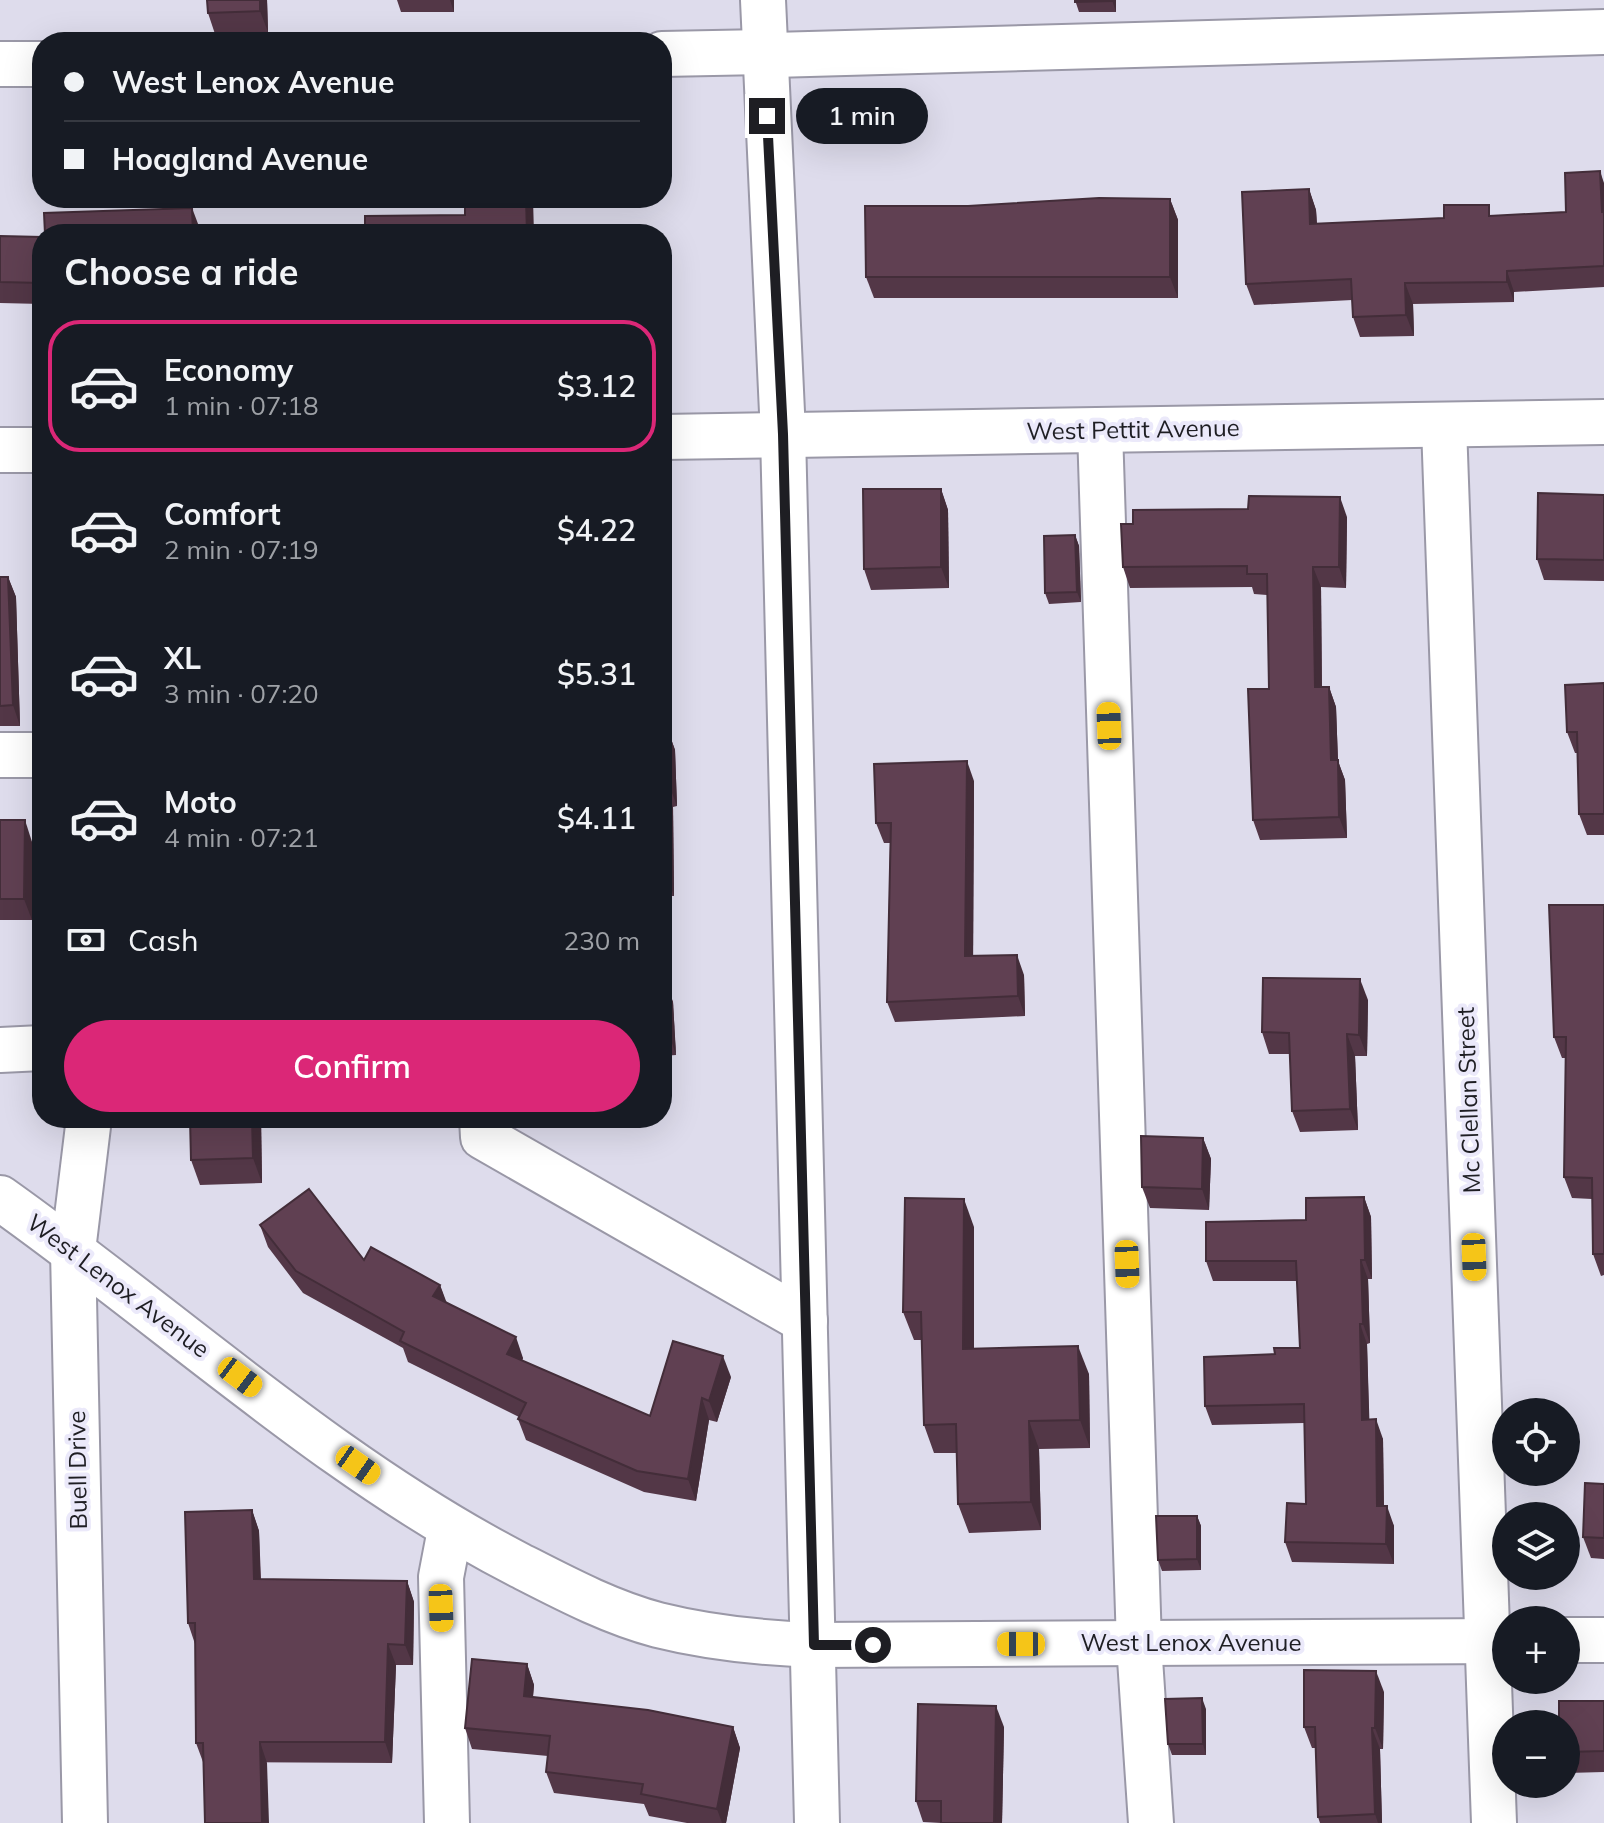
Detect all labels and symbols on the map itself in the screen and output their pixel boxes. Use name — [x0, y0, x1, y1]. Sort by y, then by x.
callout: 1 min — [795, 88, 927, 144]
route end — [749, 98, 785, 134]
street label: West Pettit Avenue — [1026, 412, 1240, 446]
car — [1096, 702, 1122, 750]
street label: Mc Clellan Street — [1450, 1006, 1486, 1194]
street label: West Lenox Avenue — [21, 1207, 216, 1364]
car — [1461, 1233, 1487, 1281]
car — [1114, 1240, 1140, 1288]
car — [214, 1353, 266, 1401]
street label: Buell Drive — [61, 1410, 93, 1530]
car — [331, 1441, 385, 1489]
car — [428, 1584, 454, 1632]
route start — [855, 1627, 891, 1663]
street label: West Lenox Avenue — [1081, 1627, 1302, 1657]
car — [997, 1632, 1045, 1656]

